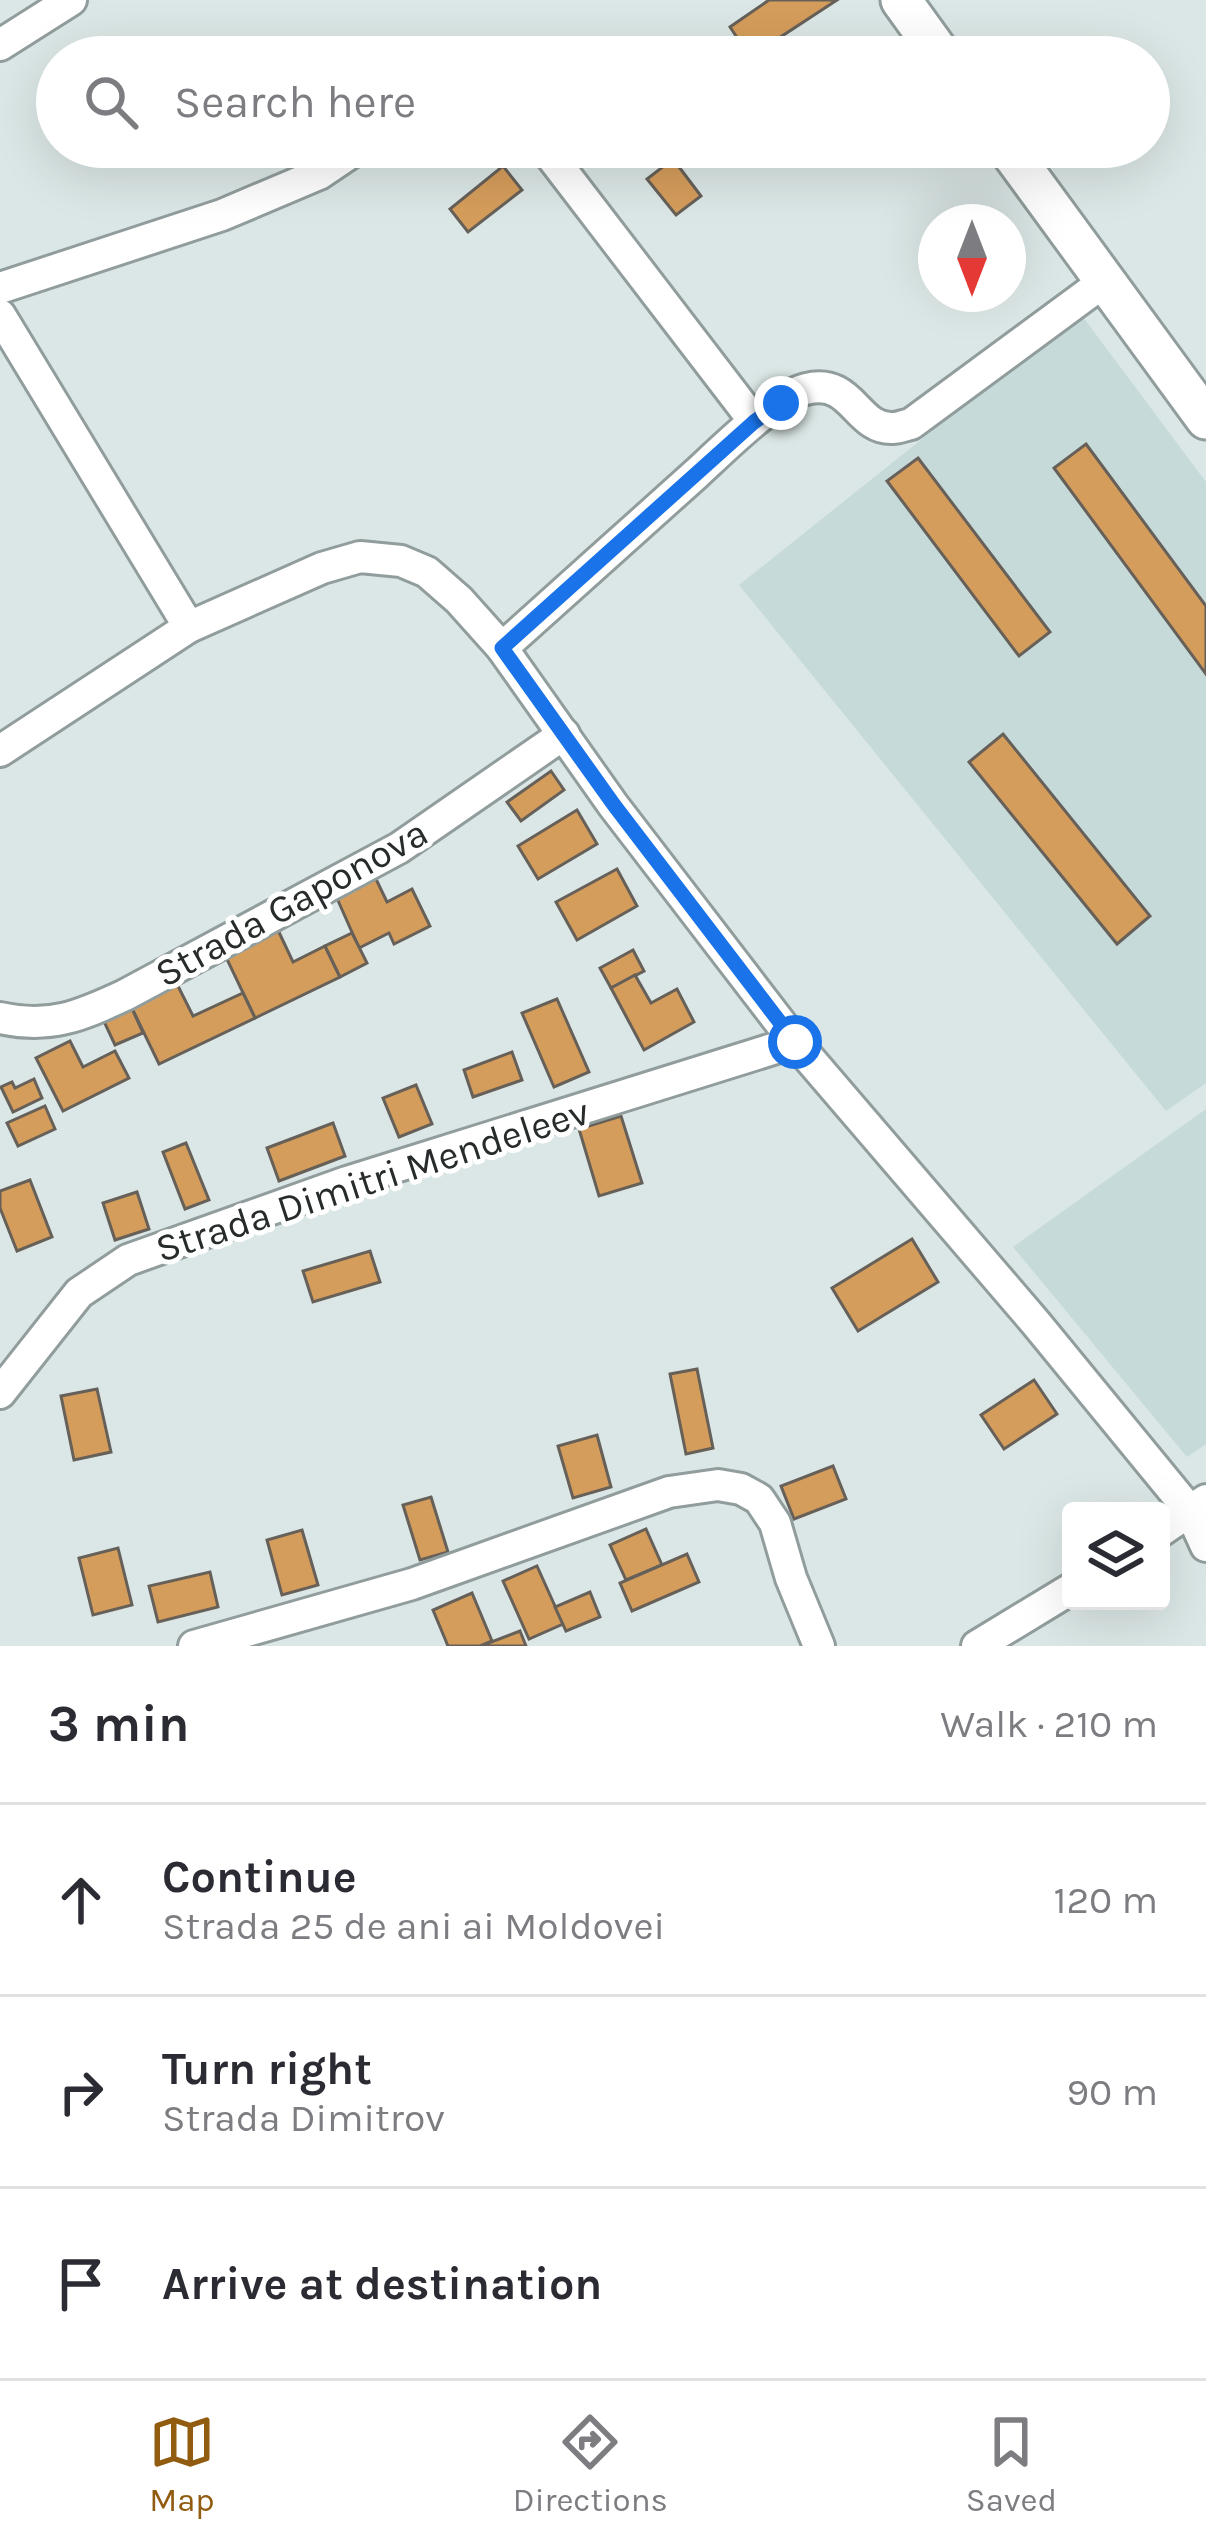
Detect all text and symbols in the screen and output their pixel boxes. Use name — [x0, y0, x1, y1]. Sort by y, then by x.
search box — [36, 36, 1170, 168]
icon: search — [78, 69, 144, 135]
text: Search here — [174, 76, 416, 128]
north arrow — [918, 204, 1026, 312]
route end — [754, 376, 808, 430]
street label: Strada Gaponova — [147, 809, 436, 997]
route start — [768, 1015, 822, 1069]
street label: Strada Dimitri Mendeleev — [150, 1088, 595, 1272]
map controls — [1062, 1502, 1170, 1610]
button: layers — [1062, 1502, 1170, 1610]
text: 3 min — [48, 1694, 190, 1754]
text: Walk · 210 m — [940, 1701, 1158, 1747]
text: Continue — [162, 1851, 357, 1903]
icon: ahead — [48, 1867, 114, 1933]
text: 120 m — [1054, 1877, 1158, 1923]
text: Strada 25 de ani ai Moldovei — [162, 1903, 665, 1949]
text: Turn right — [162, 2043, 372, 2095]
icon: right — [48, 2059, 114, 2125]
text: 90 m — [1066, 2069, 1158, 2115]
text: Strada Dimitrov — [162, 2095, 445, 2141]
icon: arrive — [48, 2251, 114, 2317]
text: Arrive at destination — [162, 2258, 602, 2310]
tab: Map — [149, 2409, 215, 2519]
tab: Directions — [513, 2409, 668, 2519]
tab: Saved — [966, 2409, 1057, 2519]

